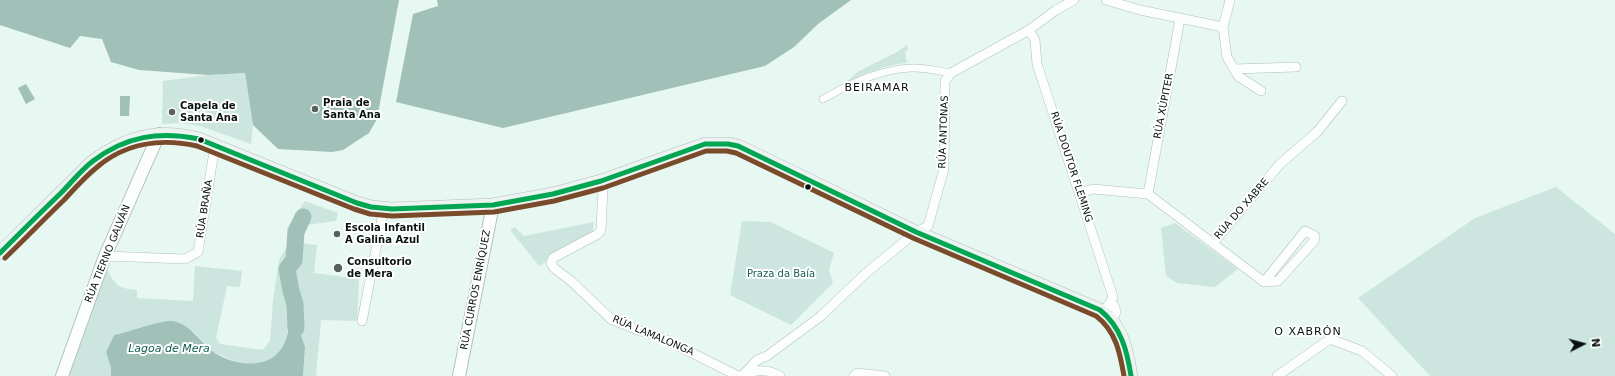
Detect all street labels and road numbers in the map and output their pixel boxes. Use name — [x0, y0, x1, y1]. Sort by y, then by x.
street label: RÚA XÚPITER — [1152, 72, 1176, 140]
street label: RÚA ANTONAS — [937, 95, 951, 169]
street label: RÚA DOUTOR FLEMING — [1047, 110, 1095, 224]
street label: RÚA DO XABRE — [1212, 176, 1272, 242]
street label: RÚA BRAÑA — [194, 179, 216, 239]
street label: RÚA TIERNO GALVÁN — [83, 203, 133, 305]
street label: RÚA CURROS ENRÍQUEZ — [458, 229, 494, 351]
street label: RÚA LAMALONGA — [610, 313, 696, 359]

